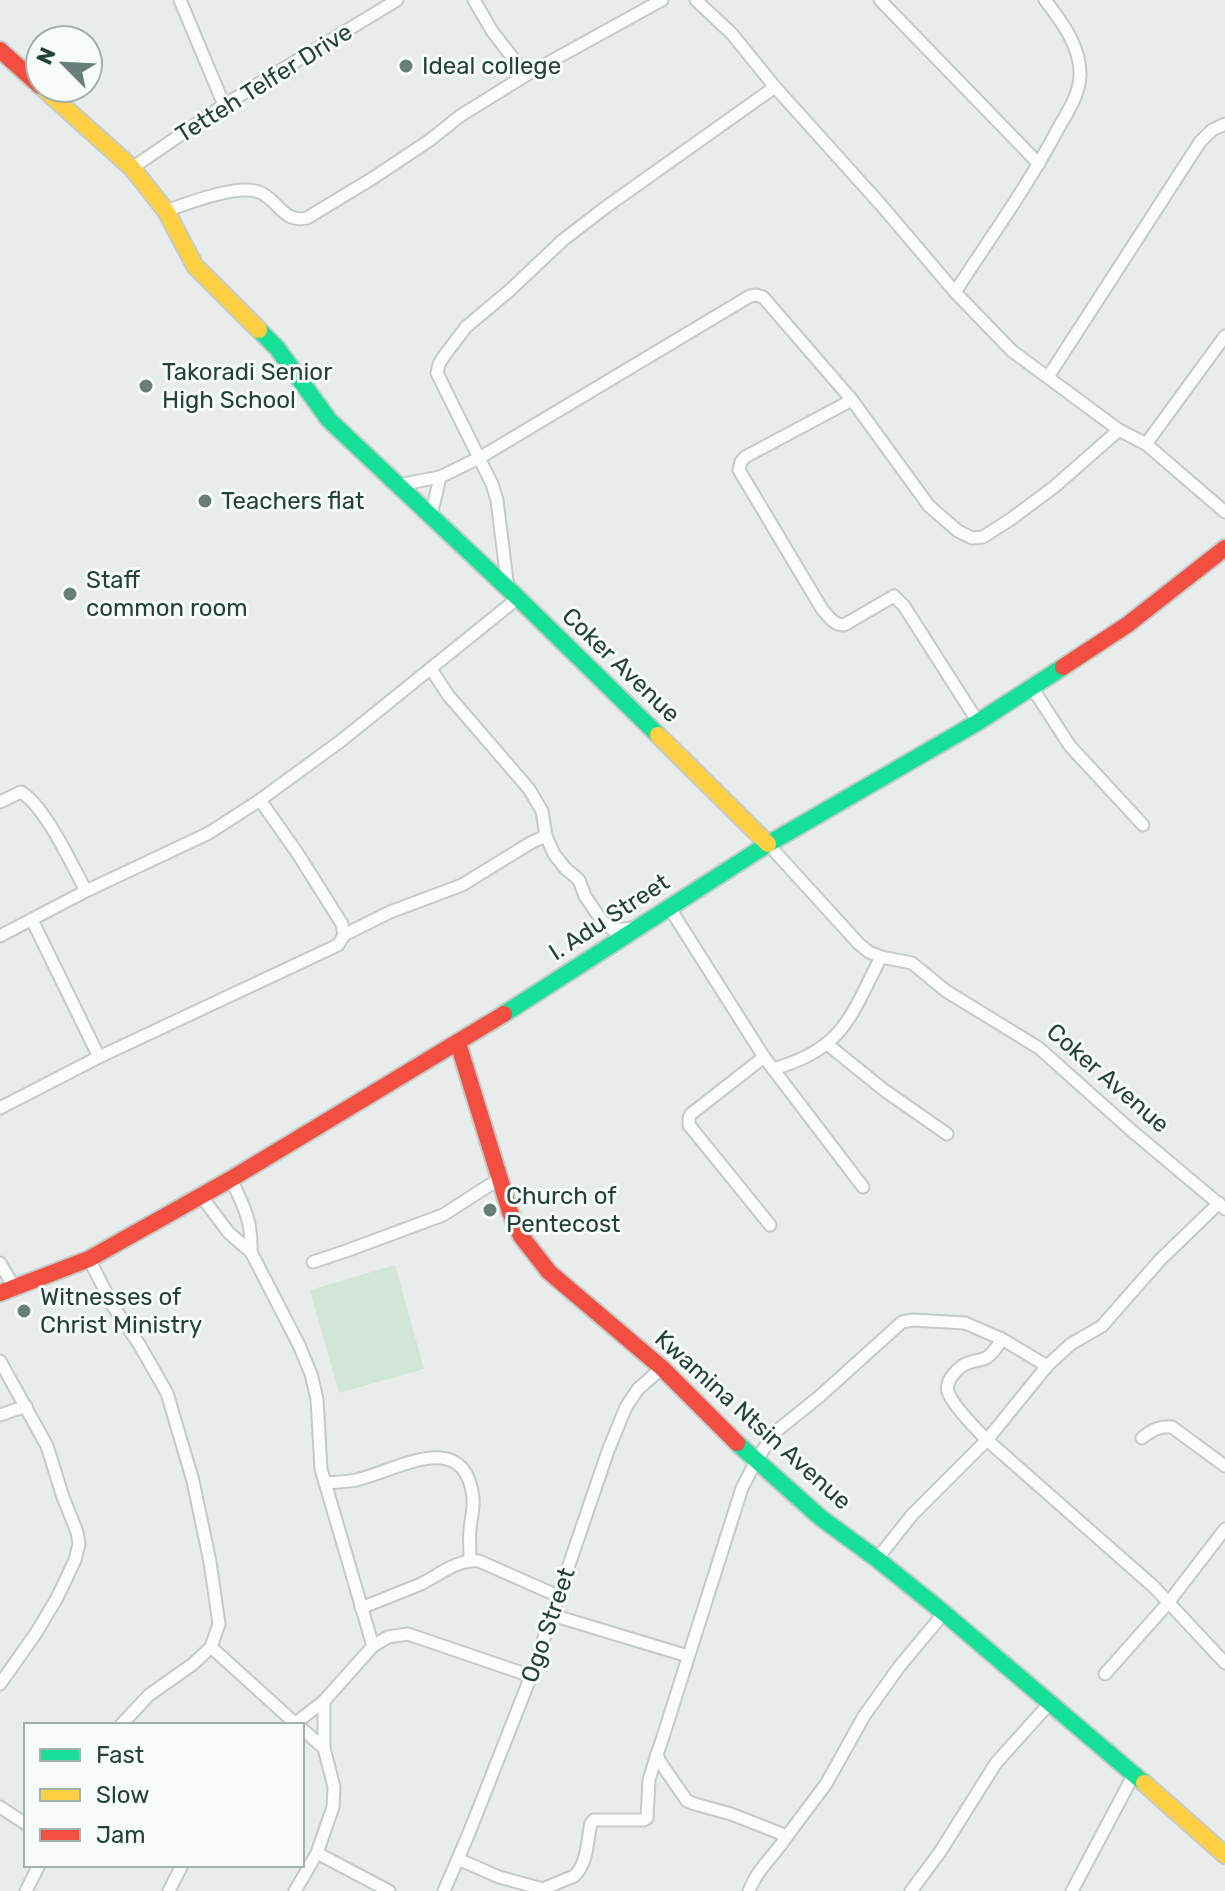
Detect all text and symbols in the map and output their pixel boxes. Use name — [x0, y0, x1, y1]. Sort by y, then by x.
street label: Tetteh Telfer Drive — [171, 17, 357, 149]
north arrow — [24, 24, 104, 104]
text: N — [31, 43, 62, 69]
place label: Ideal college — [422, 52, 561, 80]
marker: Ideal college — [397, 57, 415, 75]
place label: Takoradi Senior High School — [162, 358, 332, 414]
marker: Takoradi Senior High School — [137, 377, 155, 395]
place label: Teachers flat — [221, 487, 364, 515]
marker: Teachers flat — [196, 492, 214, 510]
place label: Staff common room — [86, 566, 248, 622]
marker: Staff common room — [61, 585, 79, 603]
street label: Coker Avenue — [556, 602, 686, 728]
street label: I. Adu Street — [544, 868, 674, 966]
street label: Coker Avenue — [1041, 1017, 1175, 1139]
place label: Church of Pentecost — [506, 1182, 621, 1238]
marker: Church of Pentecost — [481, 1201, 499, 1219]
place label: Witnesses of Christ Ministry — [40, 1283, 202, 1339]
marker: Witnesses of Christ Ministry — [15, 1302, 33, 1320]
street label: Kwamina Ntsin Avenue — [649, 1325, 857, 1515]
street label: Ogo Street — [515, 1564, 581, 1686]
legend — [24, 1723, 304, 1867]
text: Fast — [96, 1741, 144, 1769]
text: Slow — [96, 1781, 149, 1809]
text: Jam — [96, 1821, 146, 1849]

